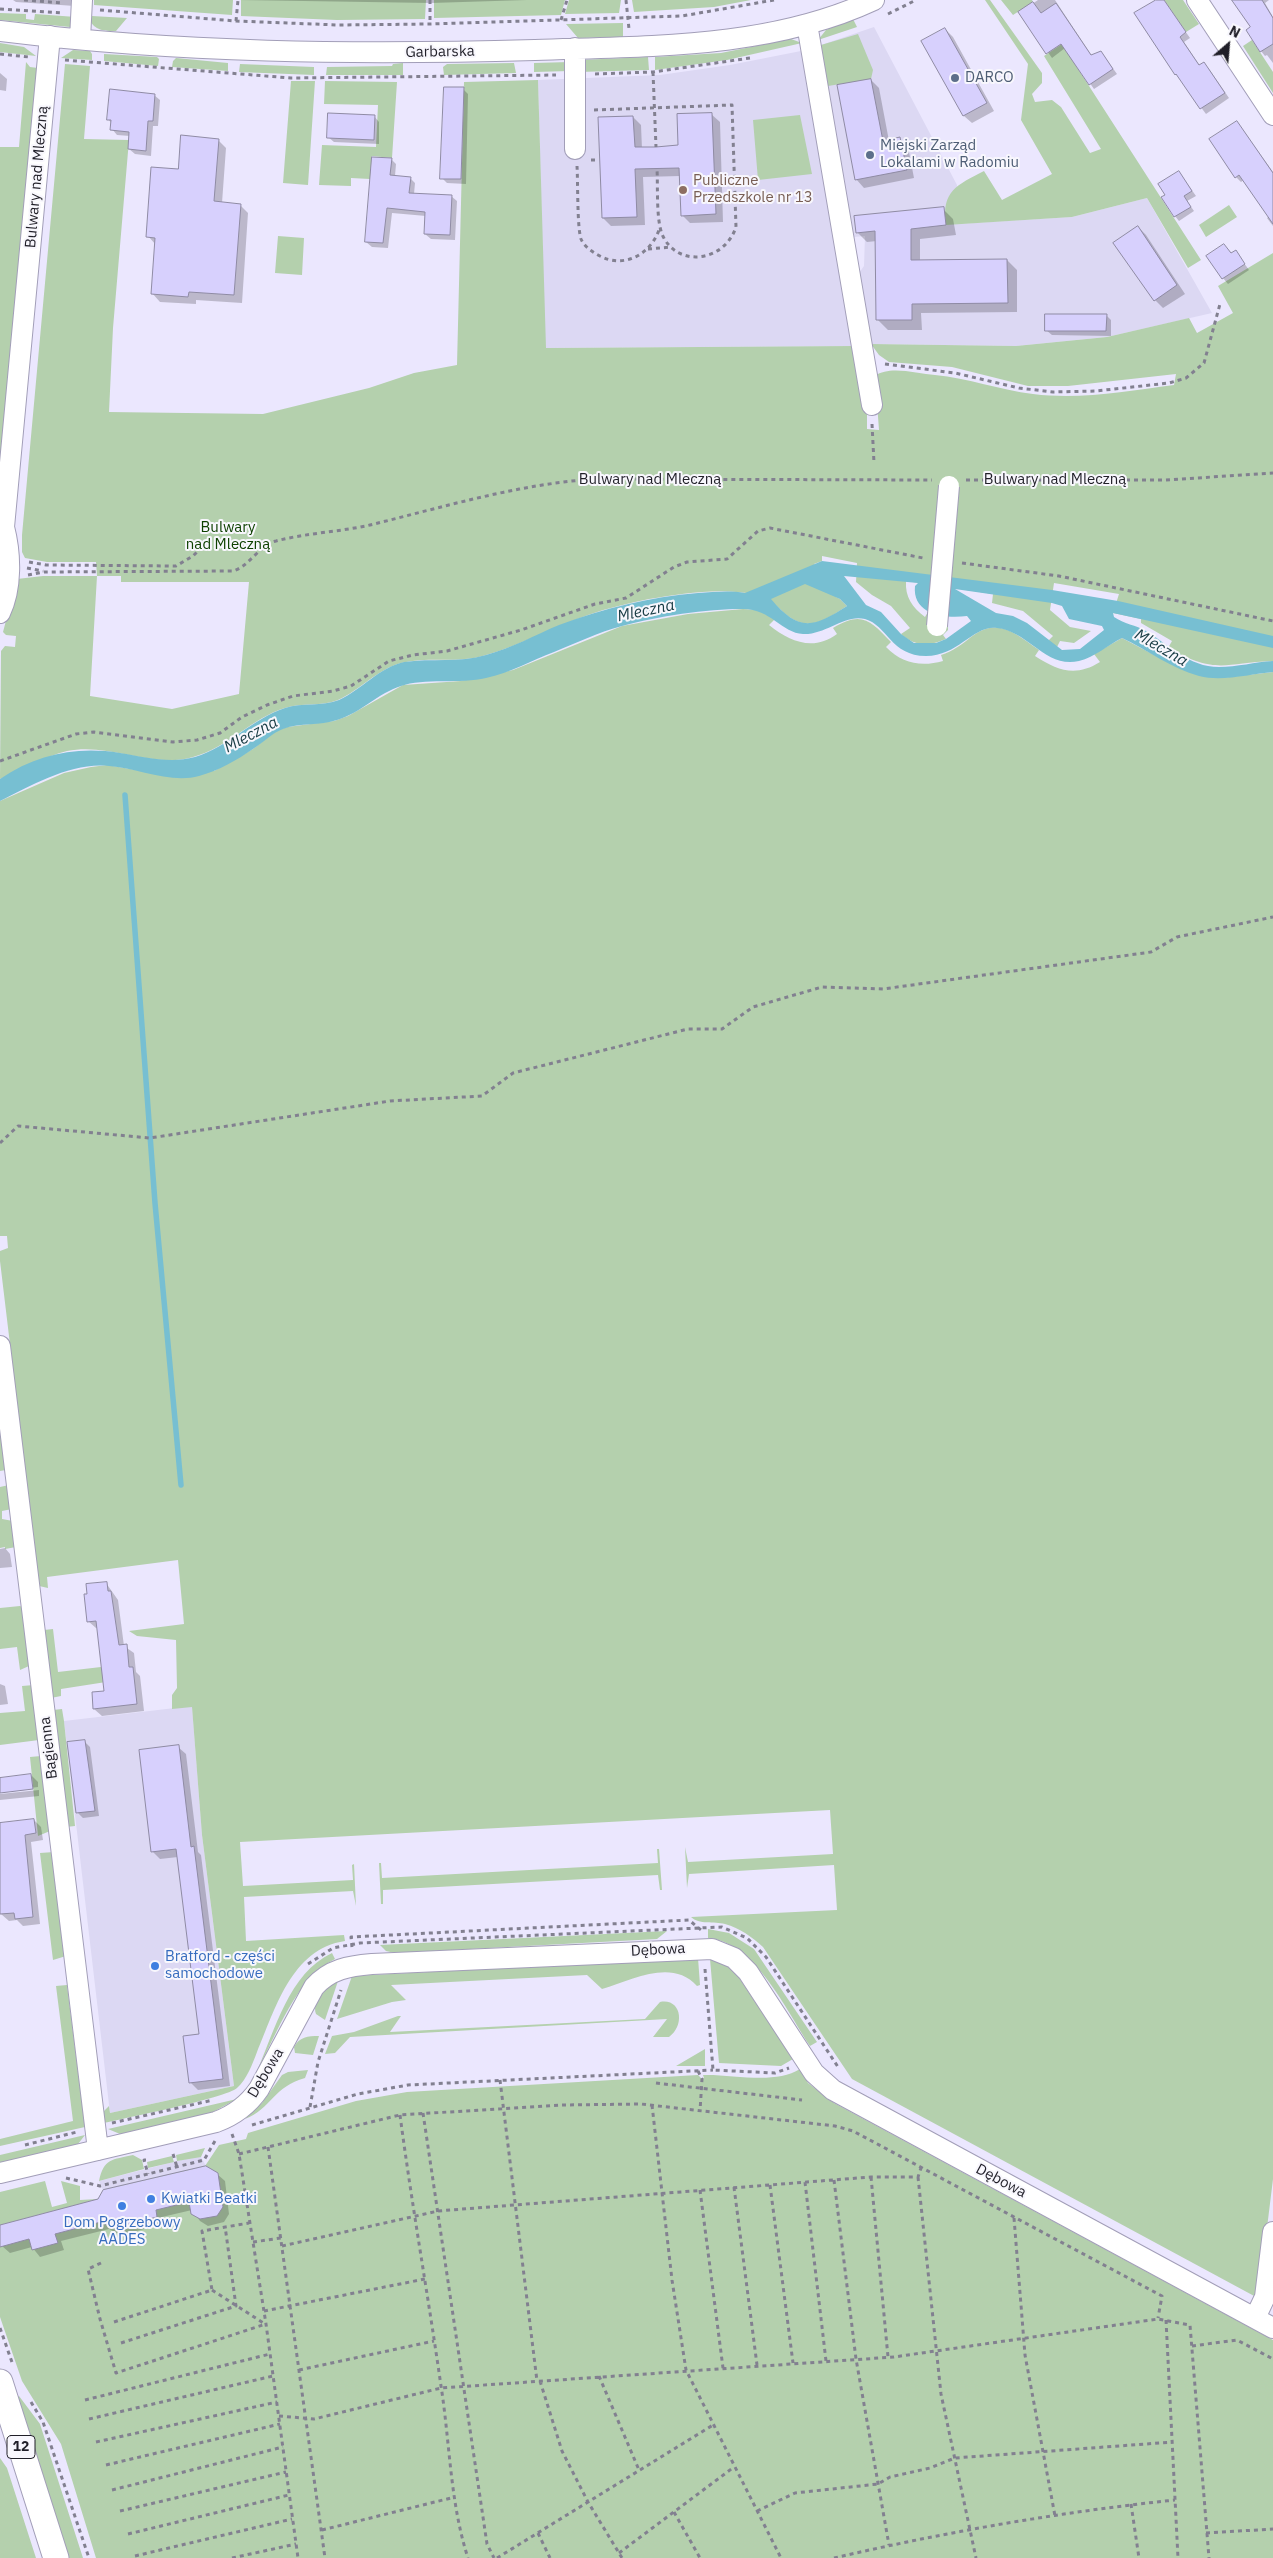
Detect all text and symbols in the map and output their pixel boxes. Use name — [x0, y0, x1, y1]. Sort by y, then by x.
north arrow — [1203, 20, 1253, 70]
text: N — [1226, 21, 1243, 42]
street label: Garbarska — [405, 42, 475, 62]
place label: DARCO — [965, 69, 1014, 87]
marker: DARCO — [949, 72, 961, 84]
street label: Bulwary nad Mleczną — [22, 105, 52, 249]
place label: Miejski Zarząd Lokalami w Radomiu — [880, 137, 1019, 172]
marker: Miejski Zarząd Lokalami w Radomiu — [864, 149, 876, 161]
place label: Publiczne Przedszkole nr 13 — [693, 172, 813, 207]
marker: Publiczne Przedszkole nr 13 — [677, 184, 689, 196]
street label: Bulwary nad Mleczną — [579, 471, 721, 489]
street label: Bulwary nad Mleczną — [984, 471, 1126, 489]
park label: Bulwary nad Mleczną — [186, 519, 270, 554]
water label: Mleczna — [615, 596, 677, 626]
water label: Mleczna — [1131, 625, 1191, 671]
water label: Mleczna — [221, 713, 281, 757]
street label: Bagienna — [36, 1716, 62, 1780]
street label: Dębowa — [630, 1940, 686, 1960]
place label: Bratford - części samochodowe — [165, 1948, 275, 1983]
marker: Bratford - części samochodowe — [149, 1960, 161, 1972]
street label: Dębowa — [244, 2045, 288, 2101]
street label: Dębowa — [973, 2160, 1029, 2202]
place label: Kwiatki Beatki — [161, 2190, 257, 2208]
marker: Kwiatki Beatki — [145, 2193, 157, 2205]
marker: Dom Pogrzebowy AADES — [116, 2200, 128, 2212]
place label: Dom Pogrzebowy AADES — [64, 2214, 180, 2249]
road number: 12 — [7, 2436, 35, 2458]

